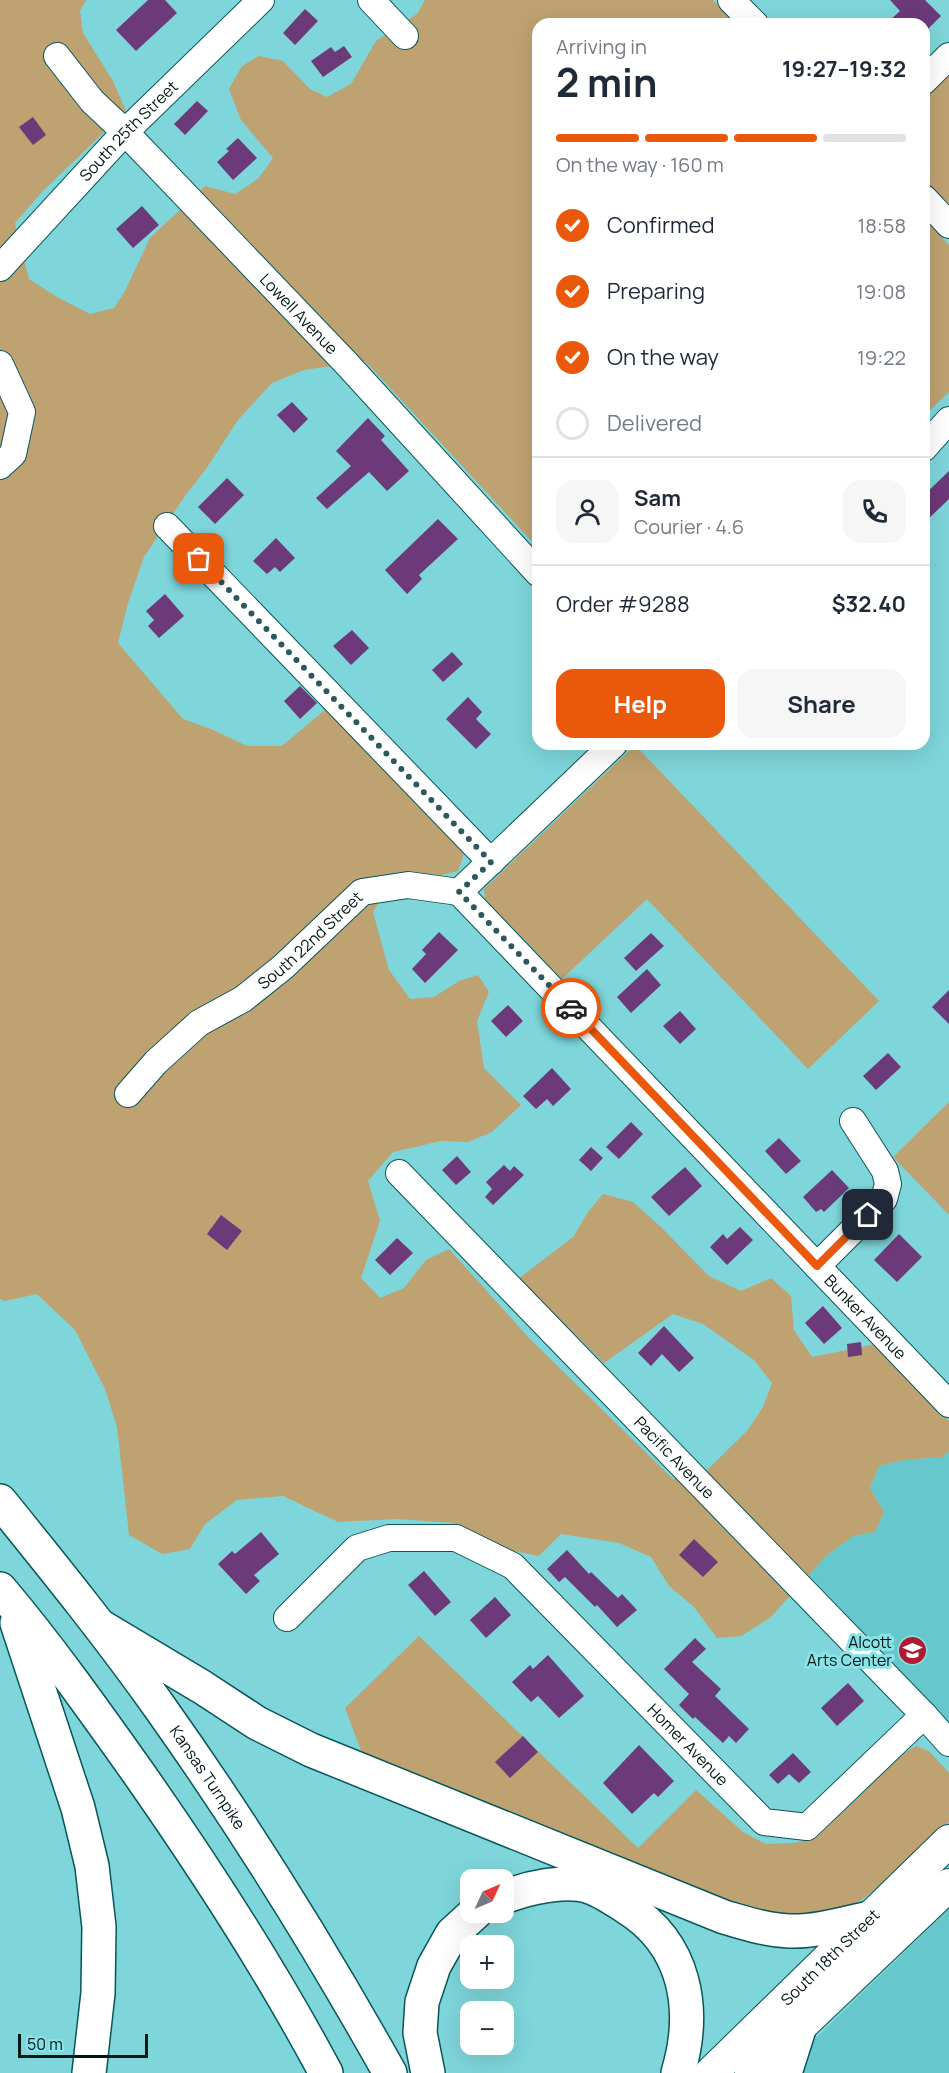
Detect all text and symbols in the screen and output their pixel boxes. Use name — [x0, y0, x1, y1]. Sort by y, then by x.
text: Arriving in — [556, 33, 647, 60]
text: 19:27–19:32 — [782, 54, 906, 84]
text: 2 min — [556, 55, 657, 109]
street label: South 25th Street — [74, 76, 183, 186]
text: On the way · 160 m — [556, 151, 724, 178]
icon: check — [556, 209, 589, 242]
text: Confirmed — [607, 210, 715, 240]
text: 18:58 — [857, 212, 906, 239]
street label: Lowell Avenue — [255, 269, 343, 359]
icon: check — [556, 275, 589, 308]
text: Preparing — [607, 276, 705, 306]
text: 19:08 — [856, 278, 906, 305]
icon: check — [556, 341, 589, 374]
text: On the way — [607, 342, 719, 372]
text: 19:22 — [857, 344, 906, 371]
text: Delivered — [607, 408, 702, 438]
button: person — [556, 480, 619, 543]
button: phone — [843, 480, 906, 543]
text: Sam — [634, 483, 681, 513]
text: Courier · 4.6 — [634, 513, 744, 540]
pin — [173, 533, 224, 584]
icon: bag — [182, 542, 215, 575]
text: Order #9288 — [556, 589, 690, 619]
text: $32.40 — [832, 589, 906, 619]
button: Help — [556, 669, 725, 738]
button: Share — [737, 669, 906, 738]
street label: South 22nd Street — [253, 886, 367, 994]
courier — [541, 978, 601, 1038]
icon: car — [555, 992, 588, 1025]
pin — [842, 1189, 893, 1240]
icon: home — [851, 1198, 884, 1231]
street label: Bunker Avenue — [820, 1270, 911, 1364]
street label: Pacific Avenue — [629, 1411, 720, 1504]
place label: Alcott Arts Center — [807, 1631, 892, 1671]
school or university icon: Alcott Arts Center — [897, 1635, 929, 1667]
street label: Homer Avenue — [643, 1699, 733, 1790]
street label: Kansas Turnpike — [165, 1721, 251, 1833]
north arrow — [460, 1869, 514, 1923]
map controls — [460, 1869, 514, 2055]
street label: South 18th Street — [776, 1904, 884, 2010]
button: + — [460, 1935, 514, 1989]
button: − — [460, 2001, 514, 2055]
scale bar — [18, 2031, 148, 2058]
text: 50 m — [27, 2033, 63, 2055]

